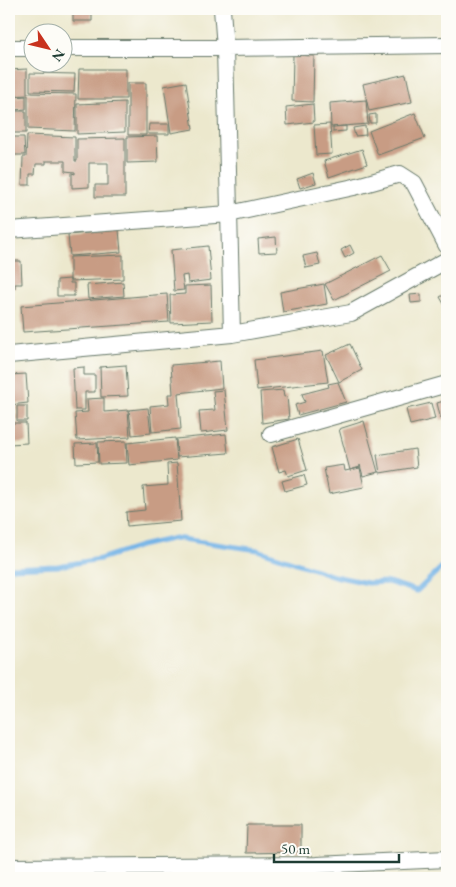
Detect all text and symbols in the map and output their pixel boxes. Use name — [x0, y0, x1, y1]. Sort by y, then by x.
north arrow — [22, 22, 72, 72]
text: N — [48, 46, 69, 66]
scale bar — [274, 832, 398, 864]
text: 50 m — [281, 839, 310, 858]

